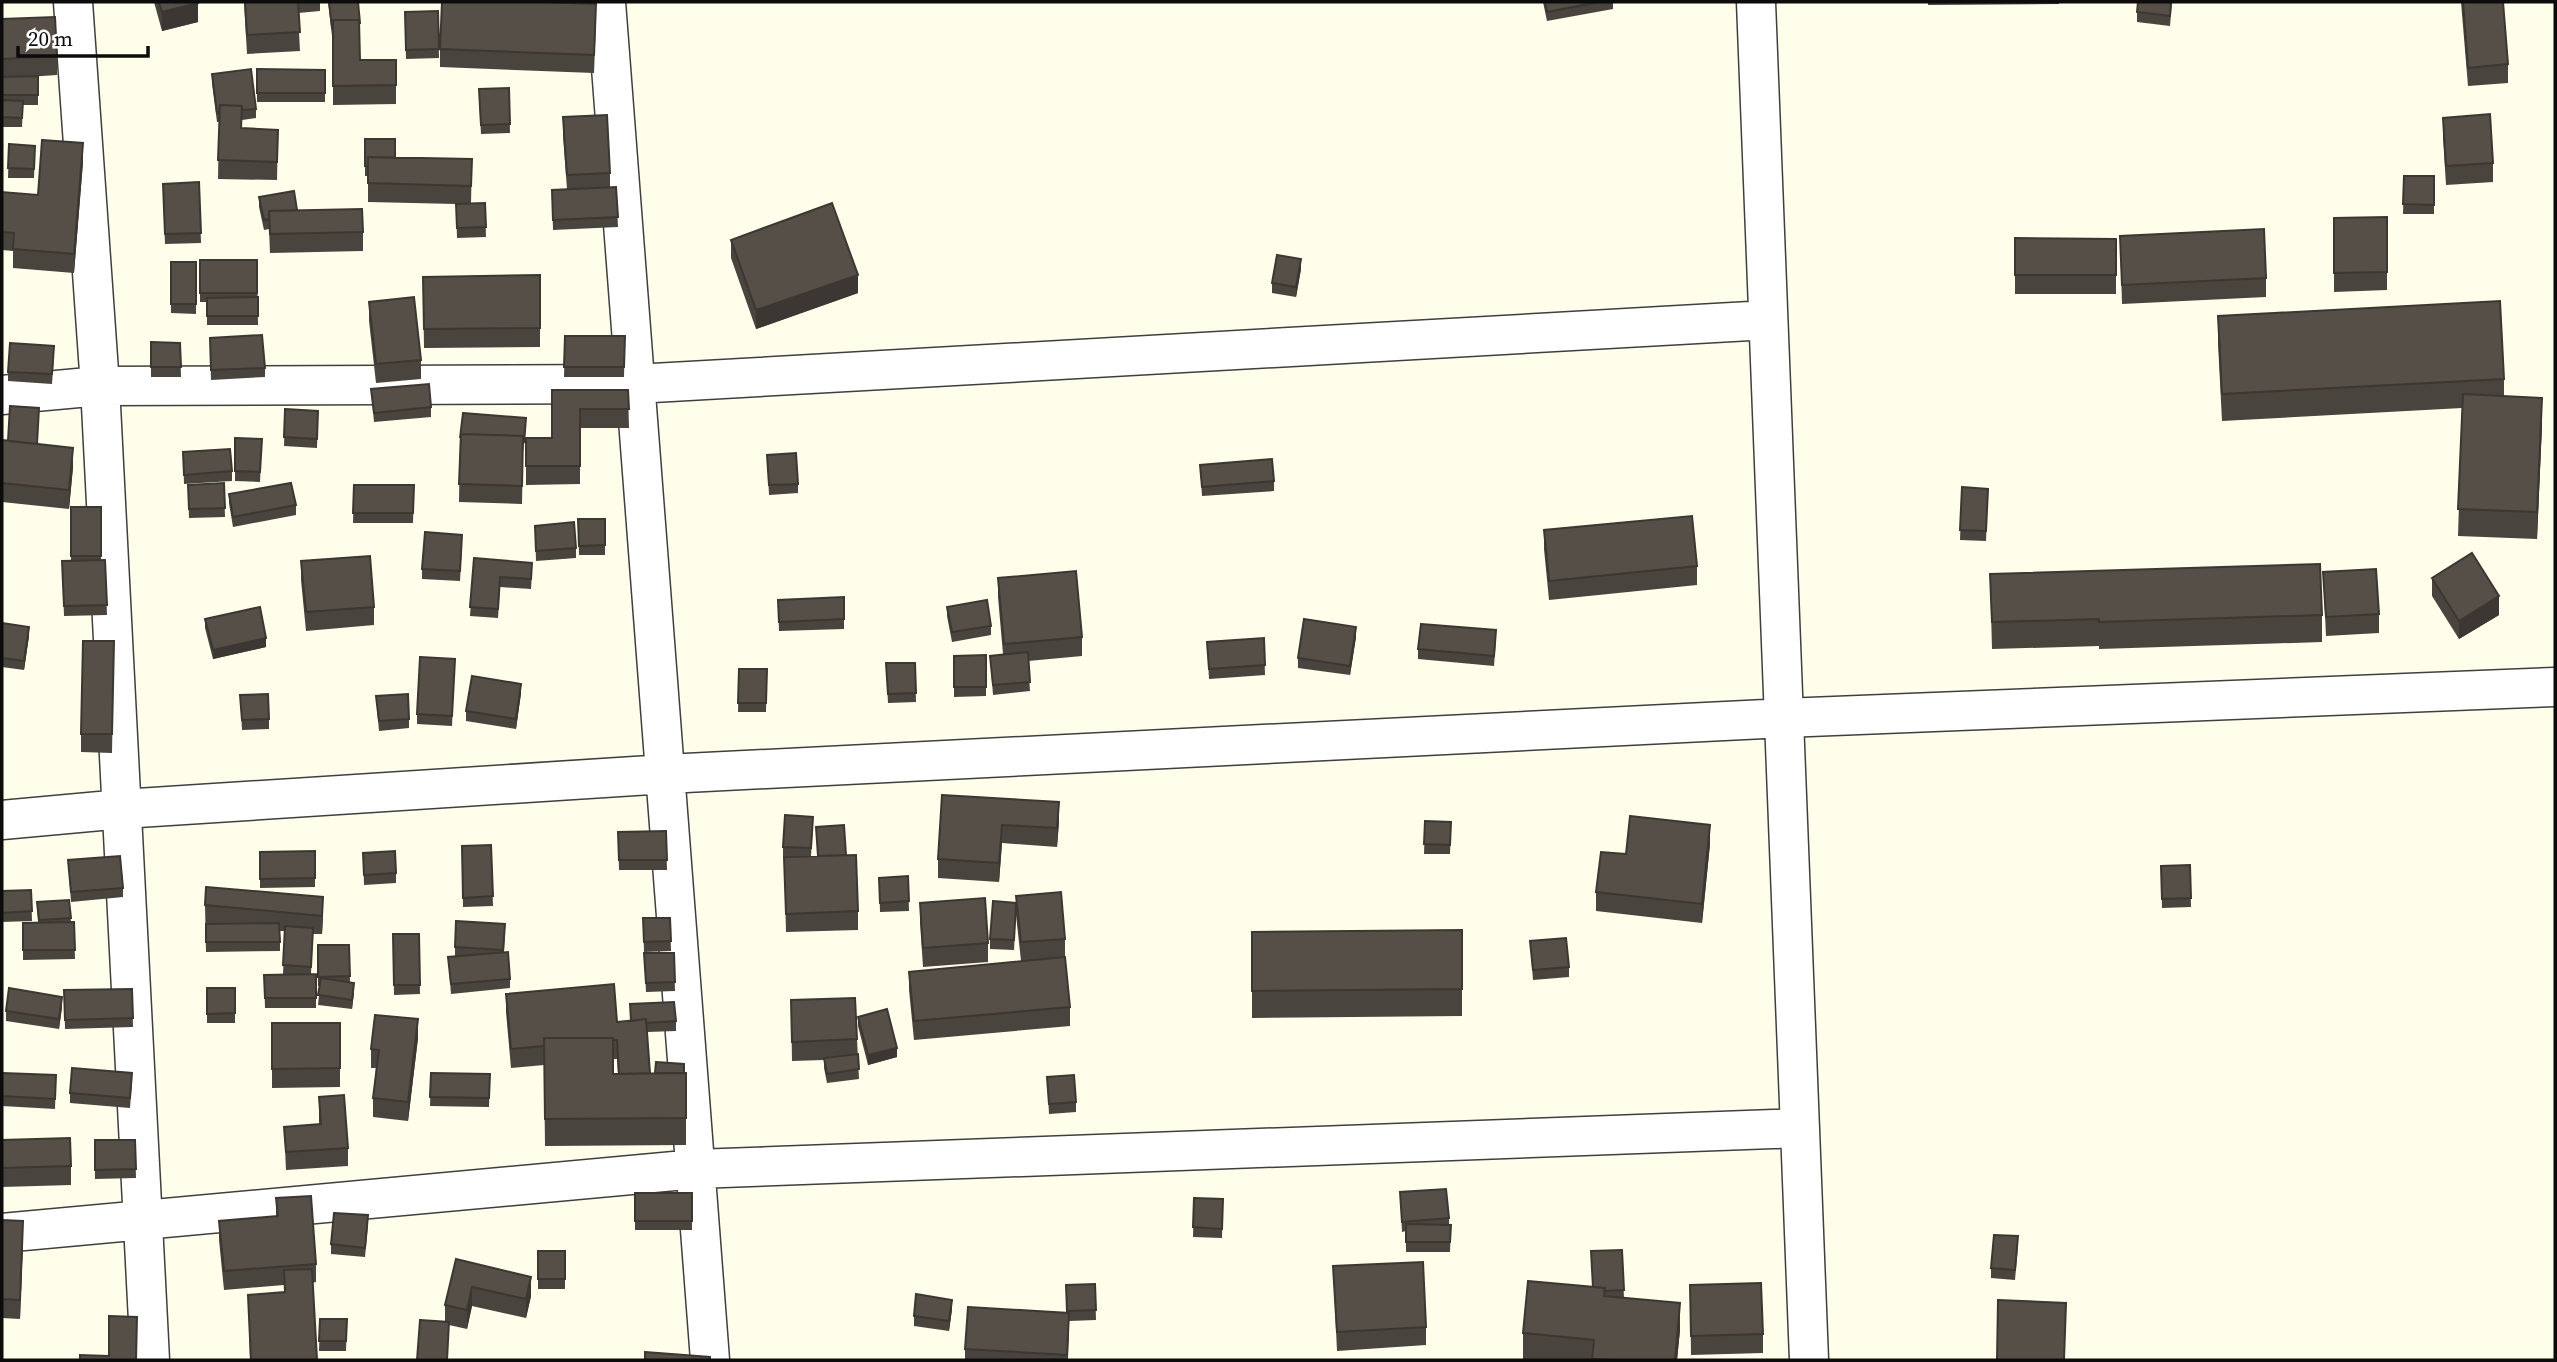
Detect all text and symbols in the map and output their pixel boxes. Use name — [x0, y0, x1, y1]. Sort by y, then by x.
scale bar — [18, 14, 147, 58]
text: 20 m — [28, 24, 73, 53]

